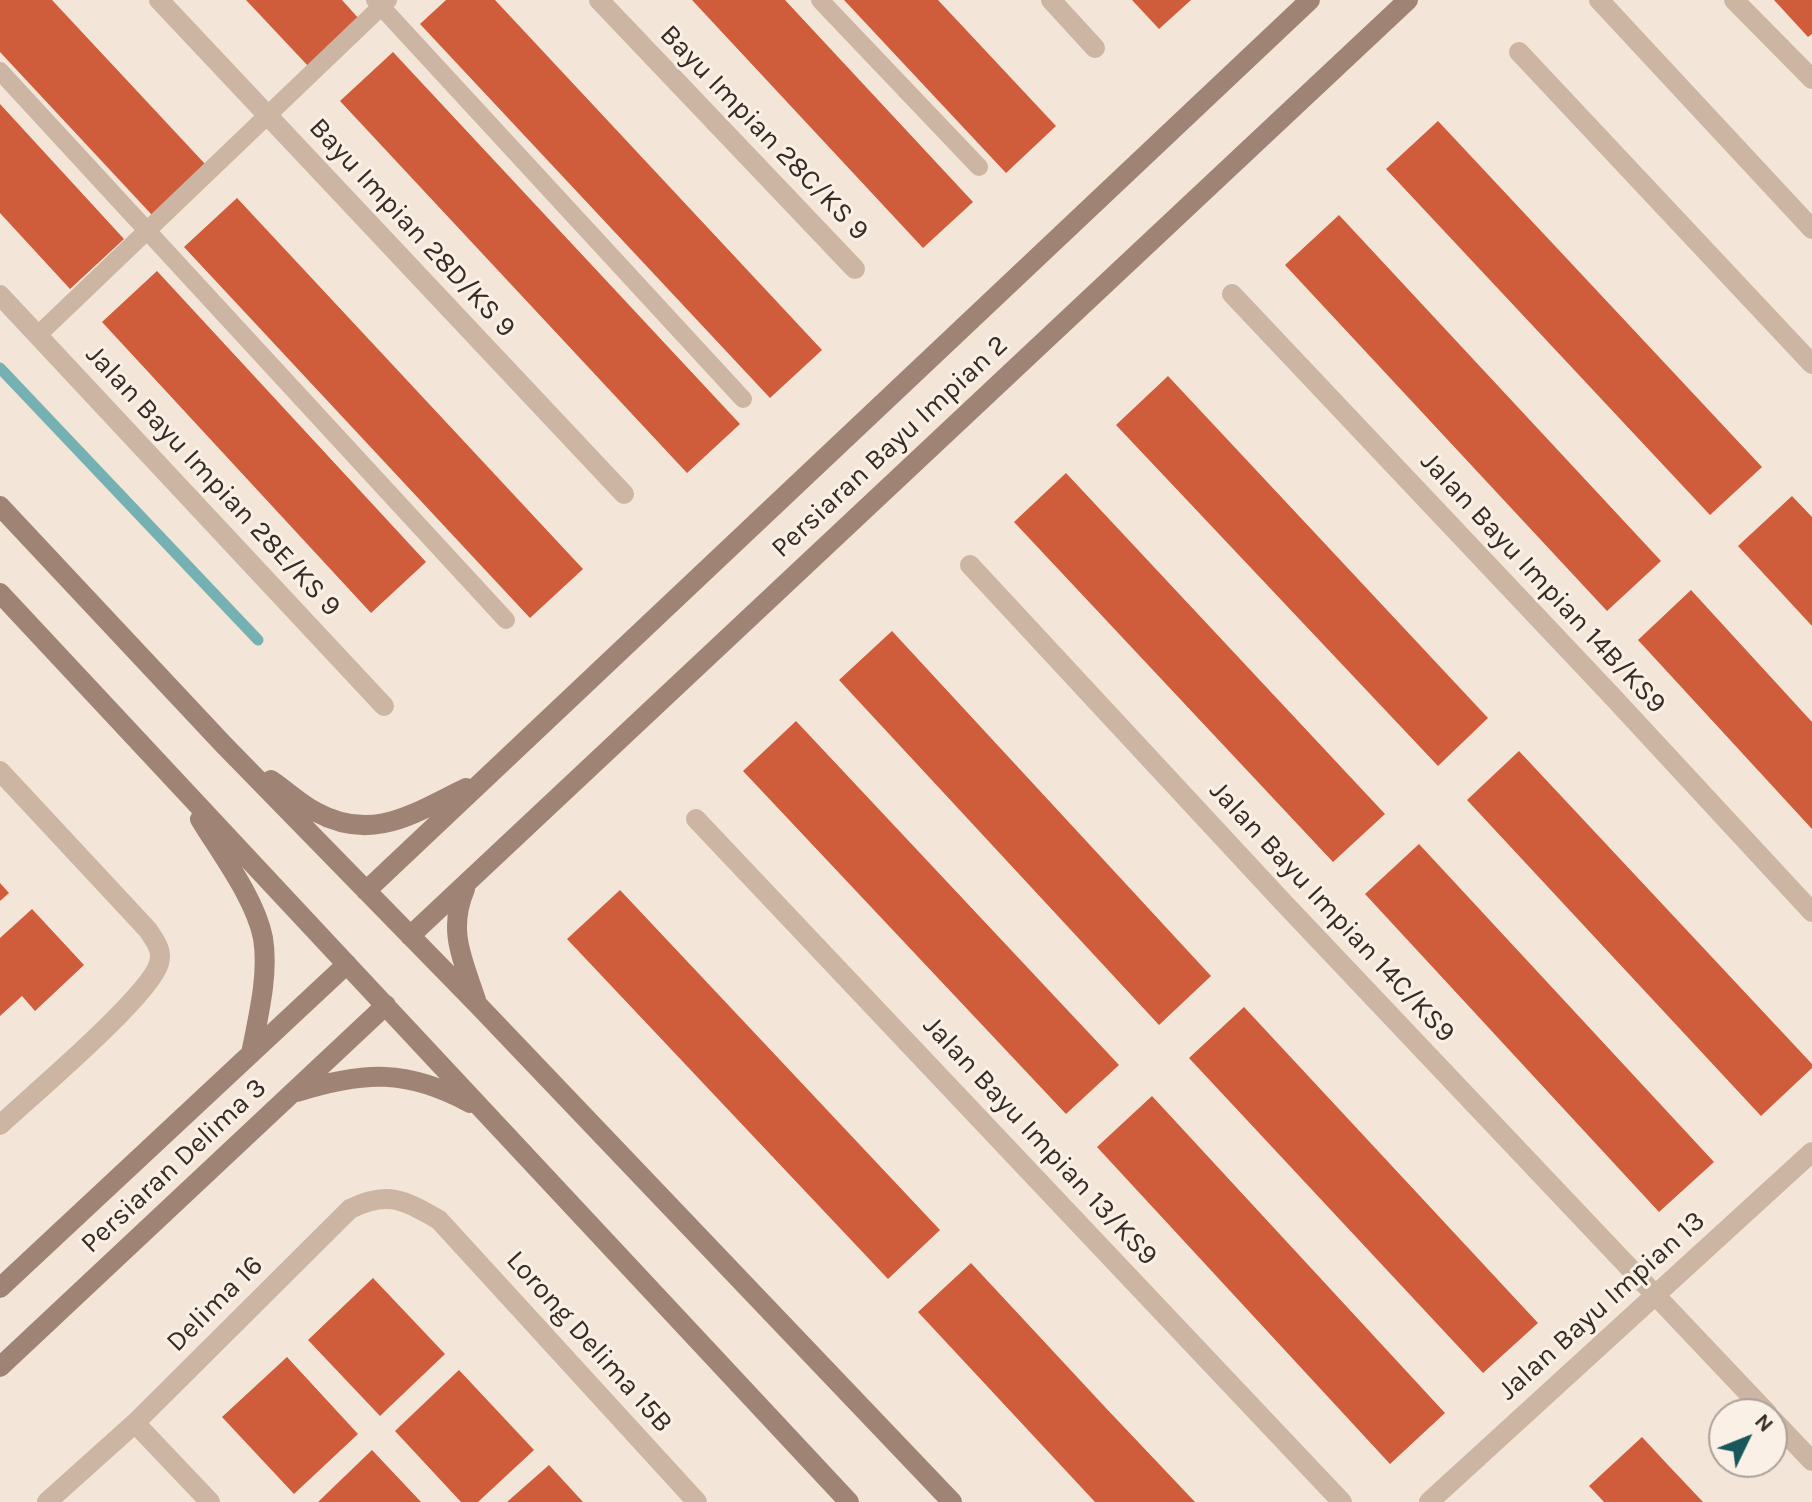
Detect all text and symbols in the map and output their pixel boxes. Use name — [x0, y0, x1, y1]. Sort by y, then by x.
street label: Bayu Impian 28C/KS 9 — [652, 18, 876, 248]
street label: Bayu Impian 28D/KS 9 — [302, 111, 522, 345]
street label: Persiaran Bayu Impian 2 — [765, 329, 1015, 565]
street label: Jalan Bayu Impian 28E/KS 9 — [78, 338, 348, 624]
street label: Jalan Bayu Impian 14B/KS9 — [1413, 445, 1673, 721]
street label: Jalan Bayu Impian 14C/KS9 — [1202, 774, 1462, 1050]
street label: Jalan Bayu Impian 13/KS9 — [916, 1009, 1164, 1273]
street label: Persiaran Delima 3 — [74, 1071, 274, 1261]
street label: Jalan Bayu Impian 13 — [1492, 1204, 1712, 1408]
street label: Lorong Delima 15B — [499, 1244, 679, 1440]
street label: Delima 16 — [160, 1249, 270, 1359]
north arrow — [1708, 1398, 1788, 1478]
text: N — [1749, 1408, 1779, 1438]

